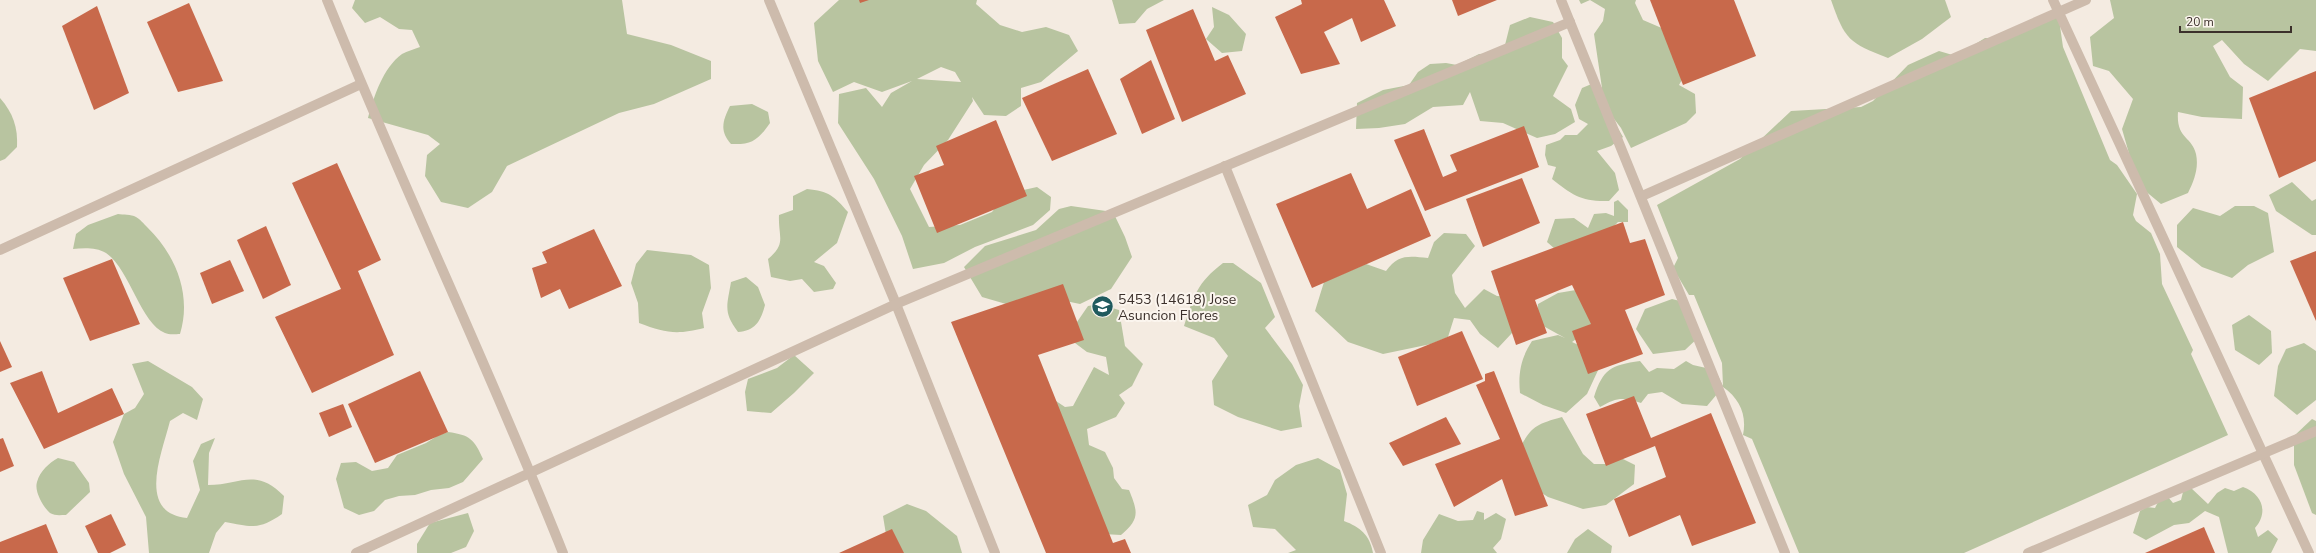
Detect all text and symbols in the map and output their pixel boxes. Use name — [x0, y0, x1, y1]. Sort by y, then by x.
scale bar — [2180, 8, 2291, 34]
text: 20 m — [2186, 14, 2214, 30]
place label: 5453 (14618) Jose Asuncion Flores — [1118, 290, 1236, 325]
school or university icon: 5453 (14618) Jose Asuncion Flores — [1089, 294, 1115, 320]

